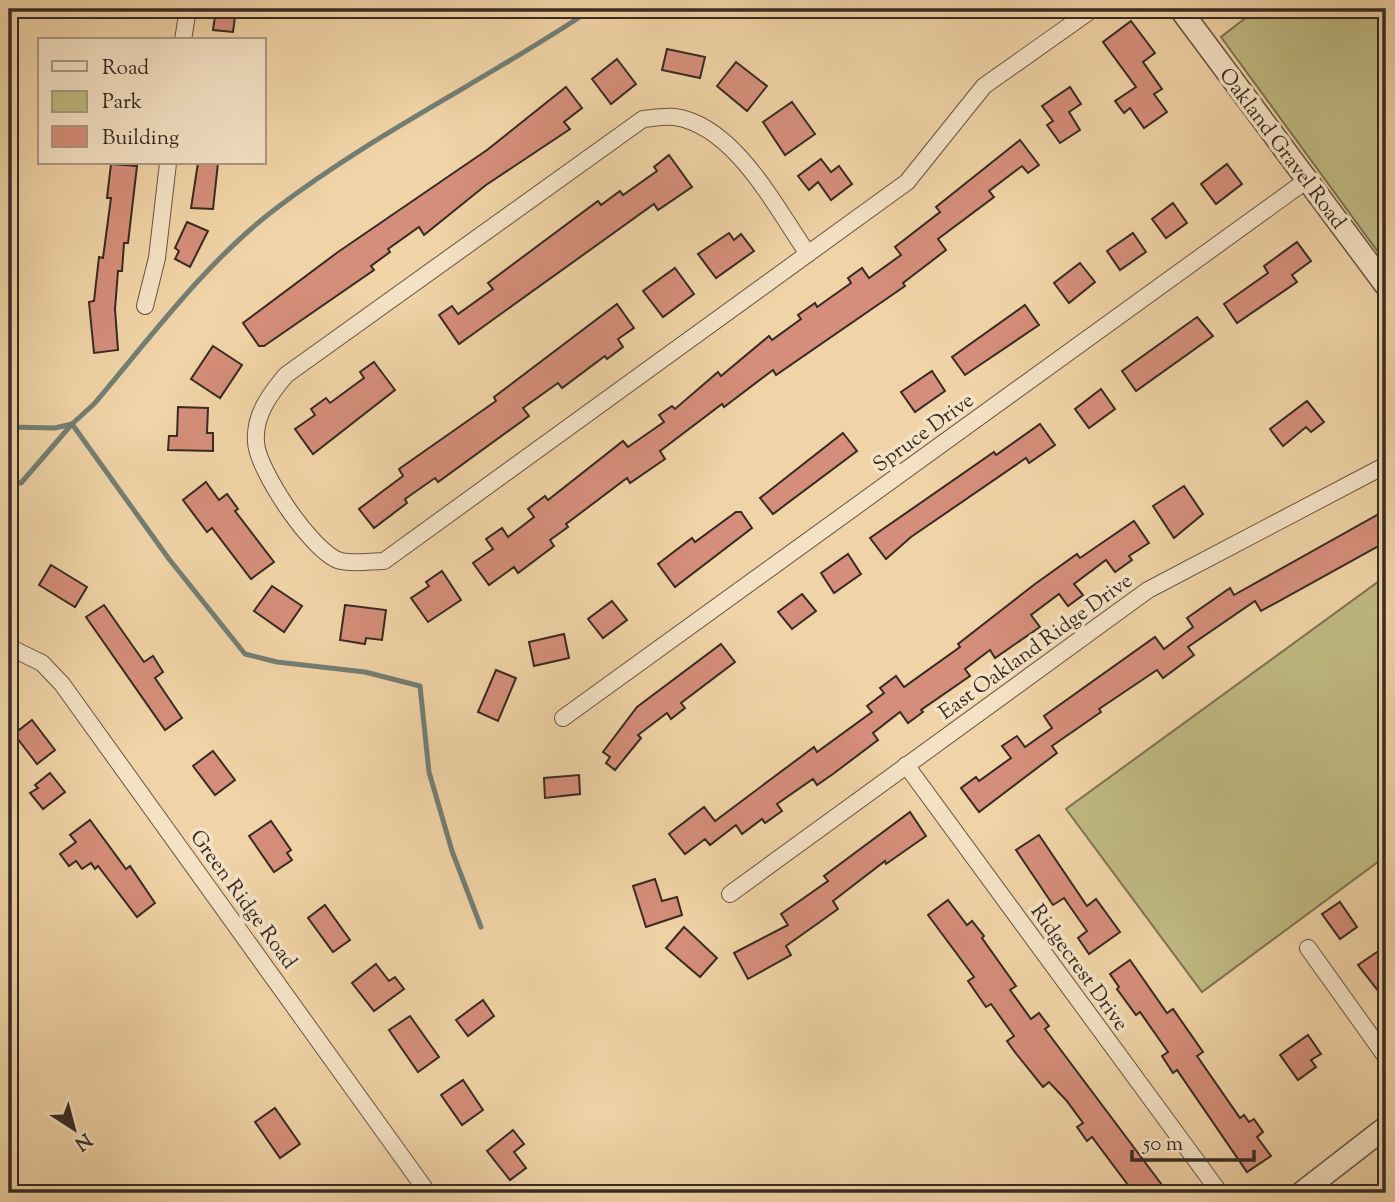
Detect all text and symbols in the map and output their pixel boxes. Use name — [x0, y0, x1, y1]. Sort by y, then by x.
legend — [38, 38, 266, 164]
text: Road — [102, 54, 149, 84]
street label: Oakland Gravel Road — [1211, 62, 1352, 236]
text: Park — [102, 88, 143, 118]
text: Building — [102, 124, 179, 154]
street label: Spruce Drive — [867, 387, 981, 481]
street label: East Oakland Ridge Drive — [933, 567, 1139, 728]
street label: Green Ridge Road — [182, 824, 303, 976]
street label: Ridgecrest Drive — [1022, 899, 1135, 1038]
north arrow — [38, 1094, 108, 1164]
scale bar — [1132, 1118, 1255, 1162]
text: N — [68, 1125, 97, 1156]
text: 50 m — [1142, 1130, 1183, 1160]

